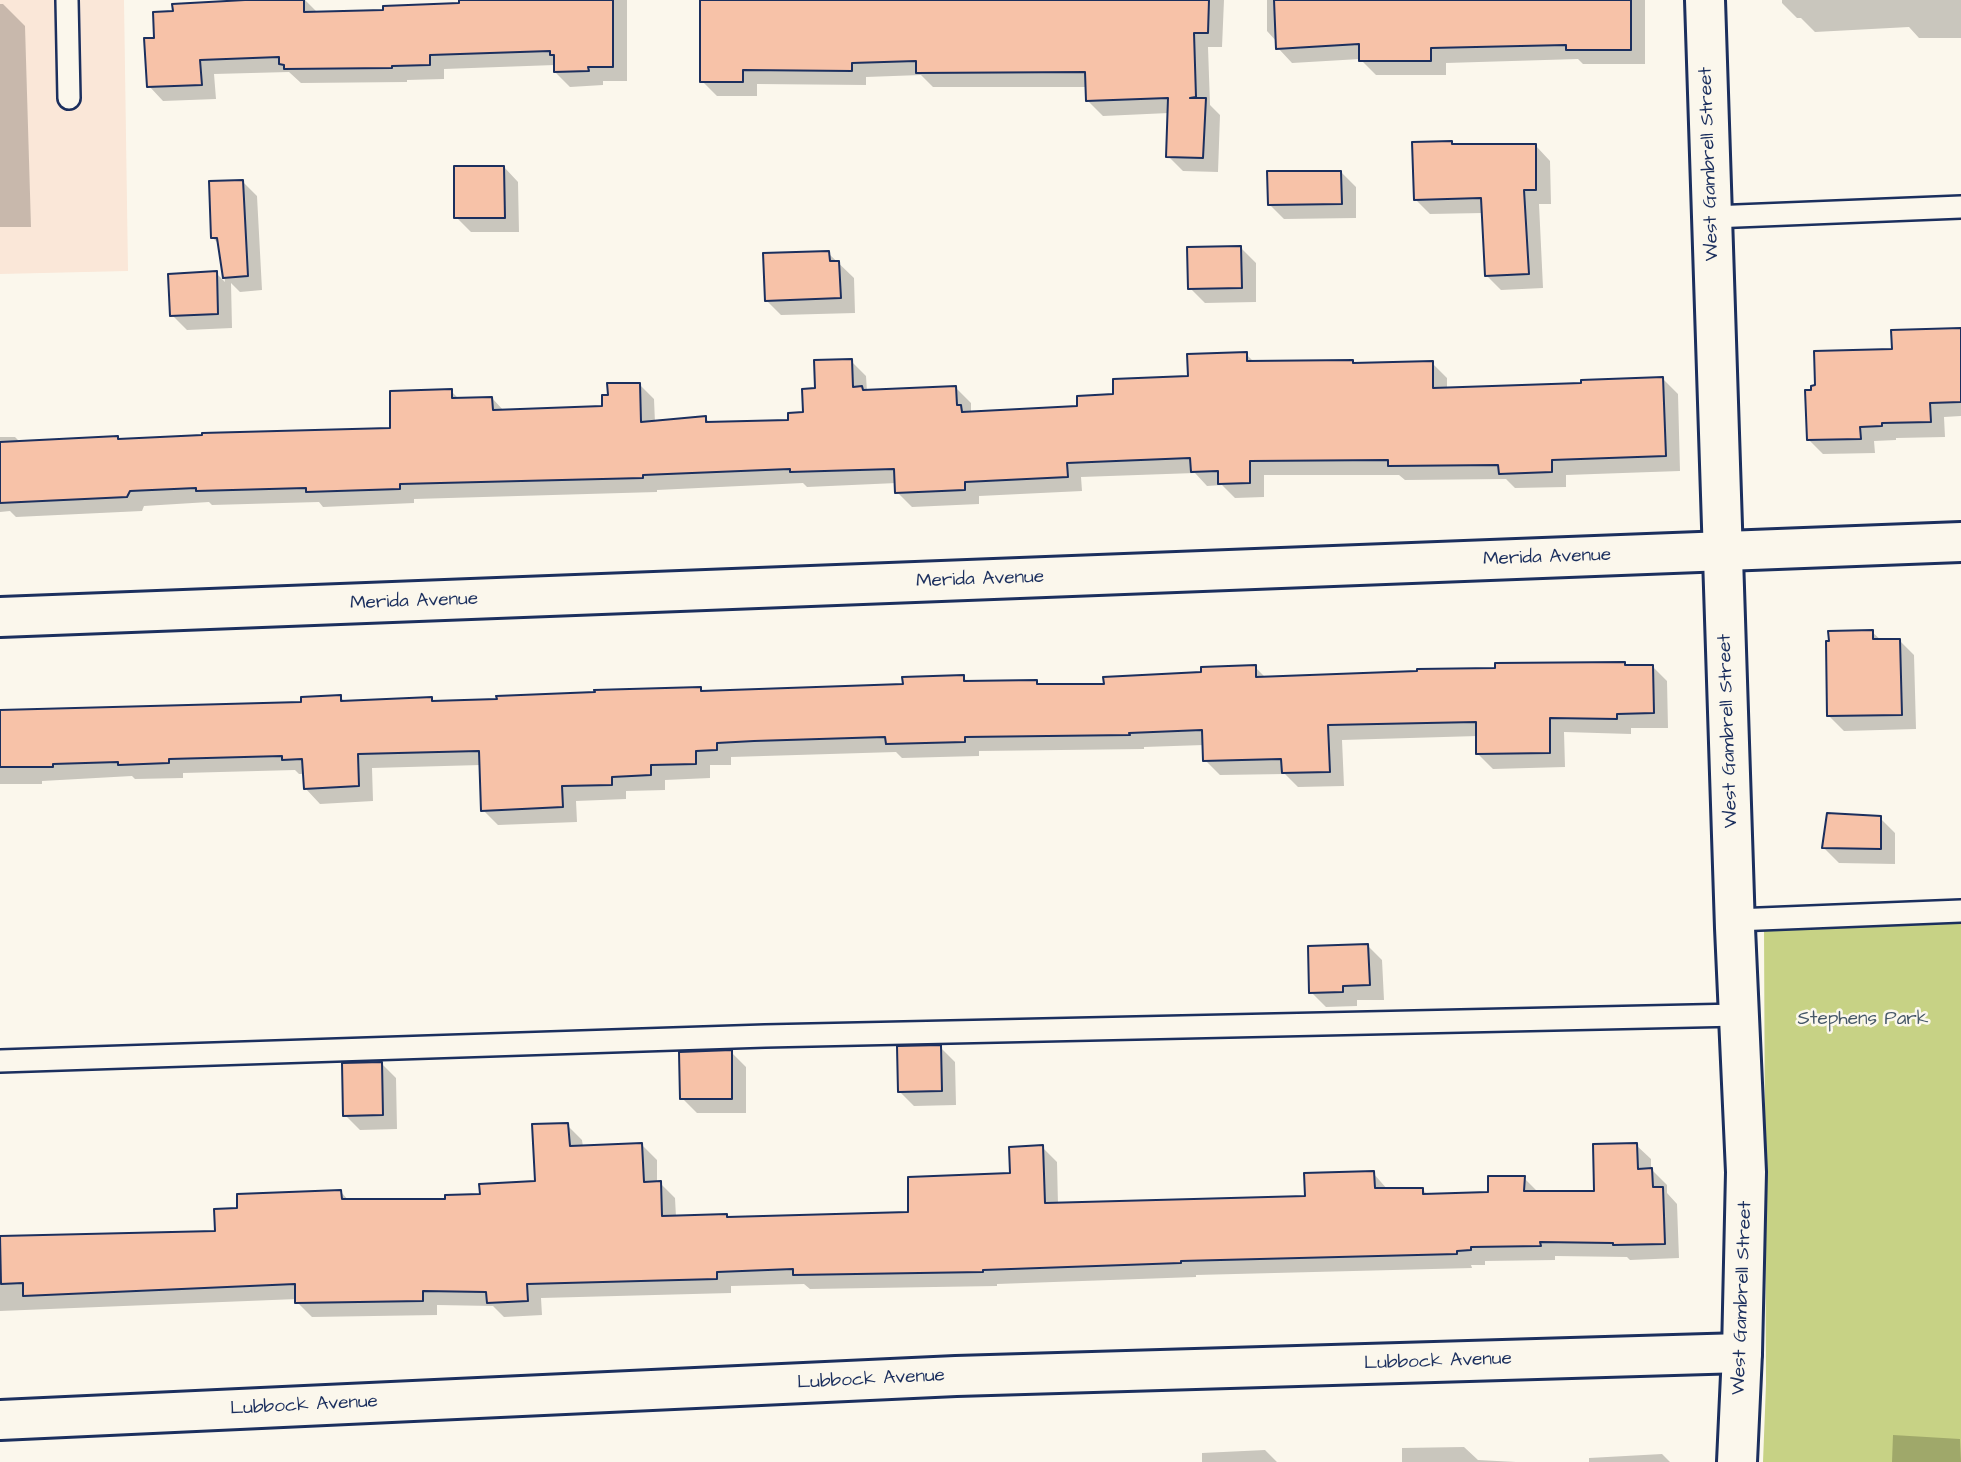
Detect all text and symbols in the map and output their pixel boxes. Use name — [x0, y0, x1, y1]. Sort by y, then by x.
street label: West Gambrell Street — [1695, 67, 1725, 261]
street label: Merida Avenue — [1483, 544, 1611, 572]
street label: Merida Avenue — [916, 566, 1044, 594]
street label: Merida Avenue — [350, 588, 478, 616]
street label: West Gambrell Street — [1714, 634, 1744, 828]
park label: Stephens Park — [1797, 1009, 1929, 1031]
street label: West Gambrell Street — [1728, 1201, 1758, 1395]
street label: Lubbock Avenue — [1364, 1348, 1512, 1376]
street label: Lubbock Avenue — [797, 1365, 945, 1395]
street label: Lubbock Avenue — [230, 1391, 378, 1421]

